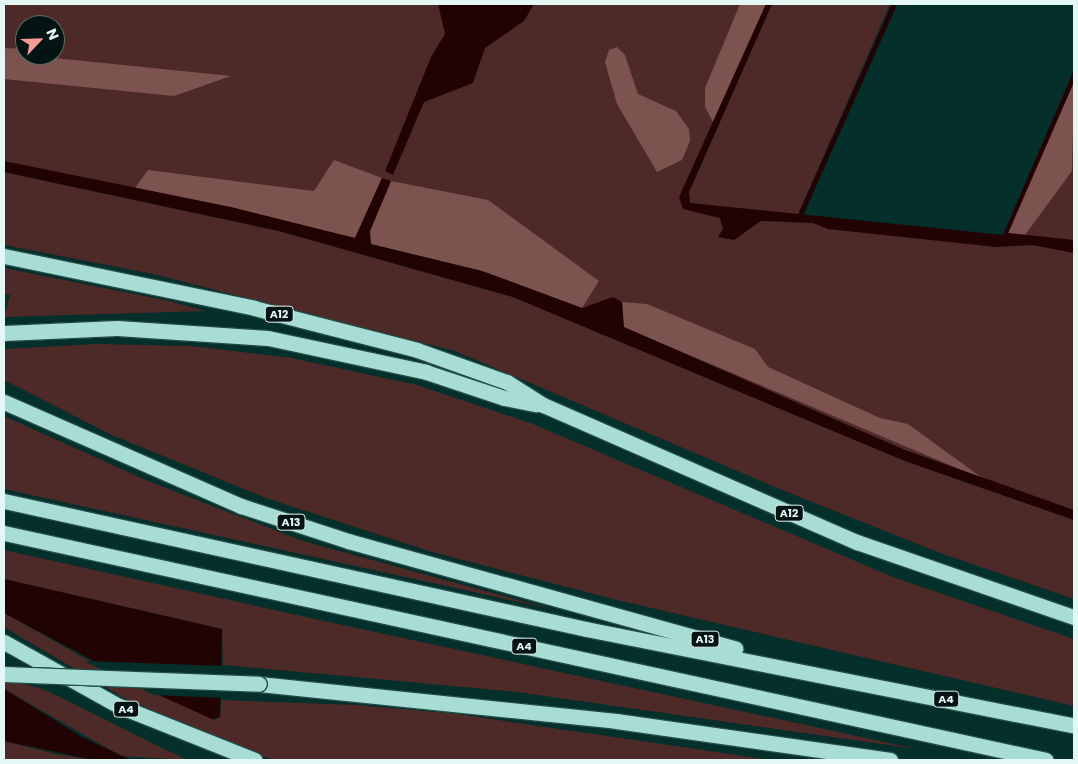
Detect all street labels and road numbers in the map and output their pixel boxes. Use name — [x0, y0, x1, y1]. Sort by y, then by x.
road number: A12 — [264, 306, 294, 322]
road number: A12 — [774, 504, 804, 522]
road number: A13 — [276, 514, 306, 530]
road number: A13 — [690, 630, 720, 648]
road number: A4 — [510, 637, 538, 654]
road number: A4 — [932, 691, 960, 708]
road number: A4 — [112, 701, 140, 718]

